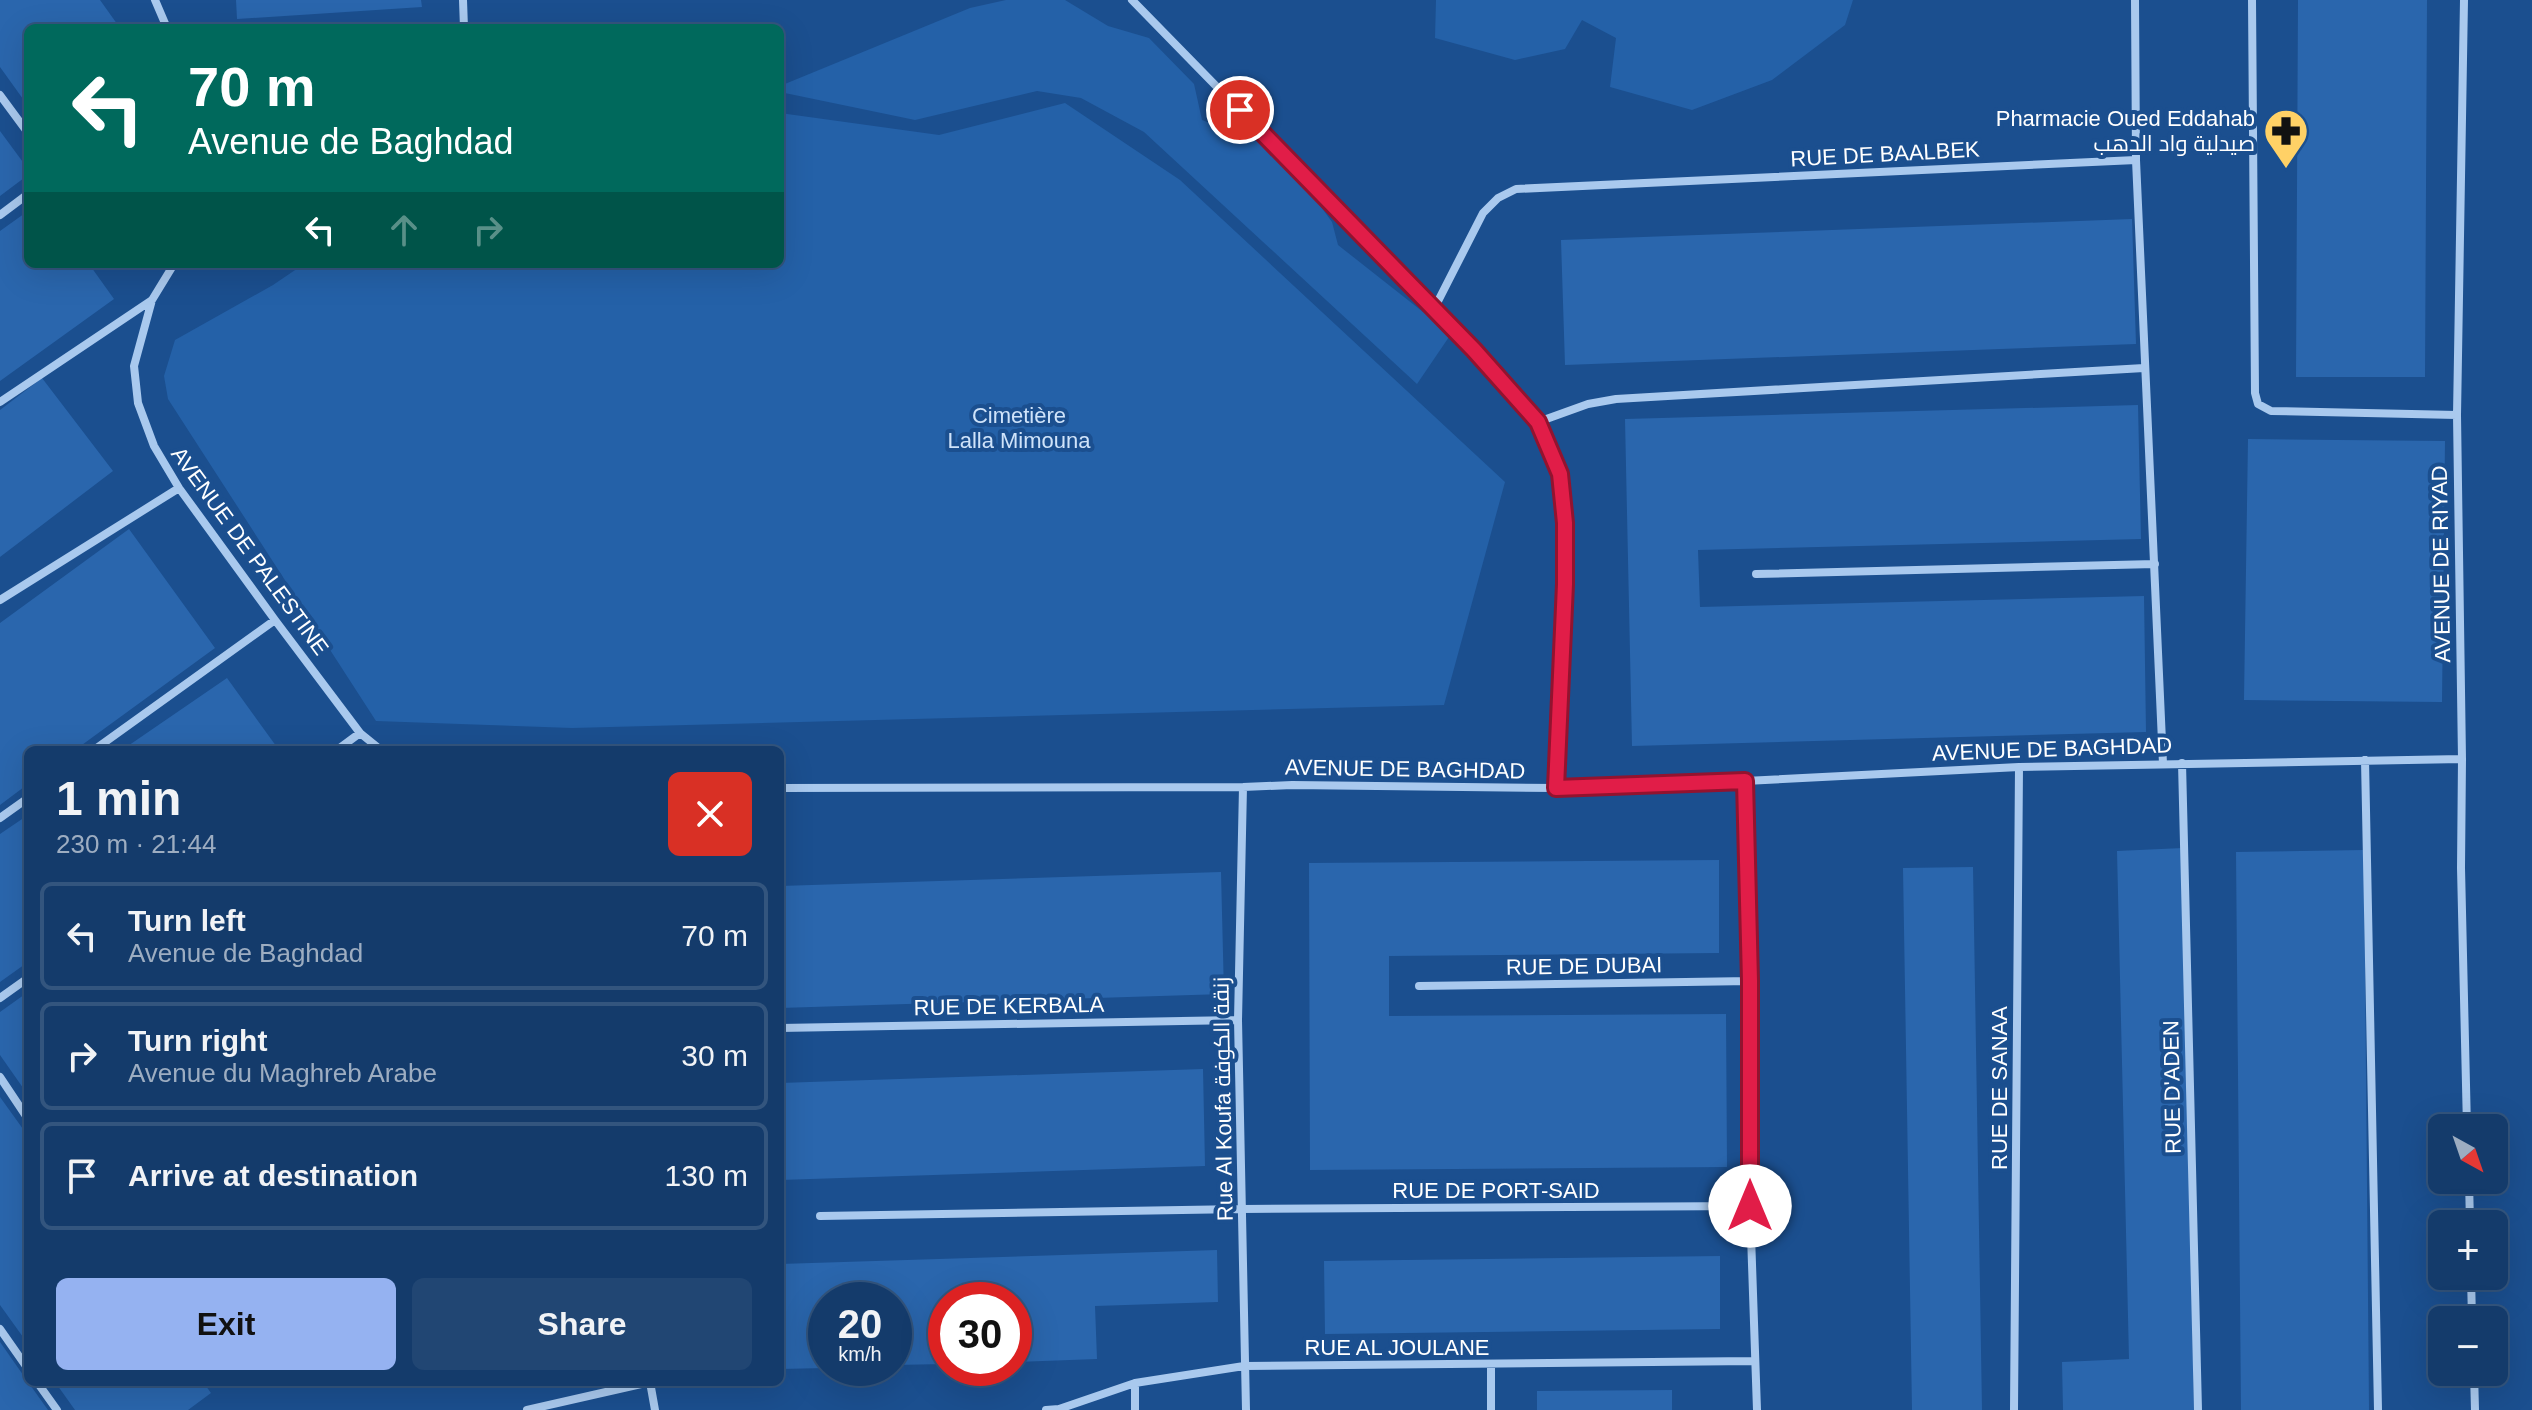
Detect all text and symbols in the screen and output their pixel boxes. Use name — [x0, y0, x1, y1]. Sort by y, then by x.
text: 70 m — [188, 55, 316, 118]
icon: left — [56, 56, 160, 160]
pin — [1206, 76, 1274, 144]
icon: arrive — [1218, 88, 1262, 132]
place label: Pharmacie Oued Eddahab صيدلية واد الدهب — [1996, 106, 2255, 156]
pharmacy icon: Pharmacie Oued Eddahab صيدلية واد الدهب — [2262, 107, 2310, 170]
text: Avenue de Baghdad — [188, 121, 514, 162]
street label: RUE DE BAALBEK — [1790, 137, 1981, 171]
icon: left — [298, 208, 342, 252]
icon: ahead — [382, 208, 426, 252]
icon: right — [466, 208, 510, 252]
park label: Cimetière Lalla Mimouna — [947, 403, 1091, 453]
street label: AVENUE DE PALESTINE — [166, 442, 334, 660]
street label: AVENUE DE RIYAD — [2427, 465, 2455, 663]
street label: AVENUE DE BAGHDAD — [1931, 732, 2173, 766]
street label: AVENUE DE BAGHDAD — [1285, 754, 1525, 784]
text: 1 min — [56, 772, 181, 825]
button: close — [668, 772, 752, 856]
text: 230 m · 21:44 — [56, 829, 216, 859]
text: Turn left — [128, 904, 246, 937]
icon: left — [60, 914, 104, 958]
text: 70 m — [681, 919, 748, 952]
text: Avenue de Baghdad — [128, 938, 363, 968]
street label: RUE DE DUBAI — [1506, 952, 1662, 980]
street label: Rue Al Koufa زنقة الكوفة — [1208, 977, 1238, 1221]
street label: RUE DE KERBALA — [913, 992, 1105, 1020]
street label: RUE DE SANAA — [1987, 1006, 2012, 1170]
street label: RUE D'ADEN — [2158, 1020, 2186, 1154]
text: Turn right — [128, 1024, 267, 1057]
icon: right — [60, 1034, 104, 1078]
text: 30 m — [681, 1039, 748, 1072]
text: Avenue du Maghreb Arabe — [128, 1058, 437, 1088]
north arrow — [2428, 1114, 2508, 1194]
map controls — [2428, 1114, 2508, 1386]
icon: arrive — [60, 1154, 104, 1198]
text: Arrive at destination — [128, 1159, 418, 1192]
text: 130 m — [665, 1159, 748, 1192]
position arrow — [1708, 1164, 1792, 1248]
street label: RUE DE PORT-SAID — [1392, 1178, 1600, 1203]
button: + — [2428, 1210, 2508, 1290]
button: Exit — [56, 1278, 396, 1370]
button: Share — [412, 1278, 752, 1370]
speed limit sign: 30 — [928, 1282, 1032, 1386]
text: 20 — [838, 1302, 882, 1346]
button: − — [2428, 1306, 2508, 1386]
street label: RUE AL JOULANE — [1304, 1335, 1490, 1360]
text: km/h — [838, 1343, 882, 1365]

